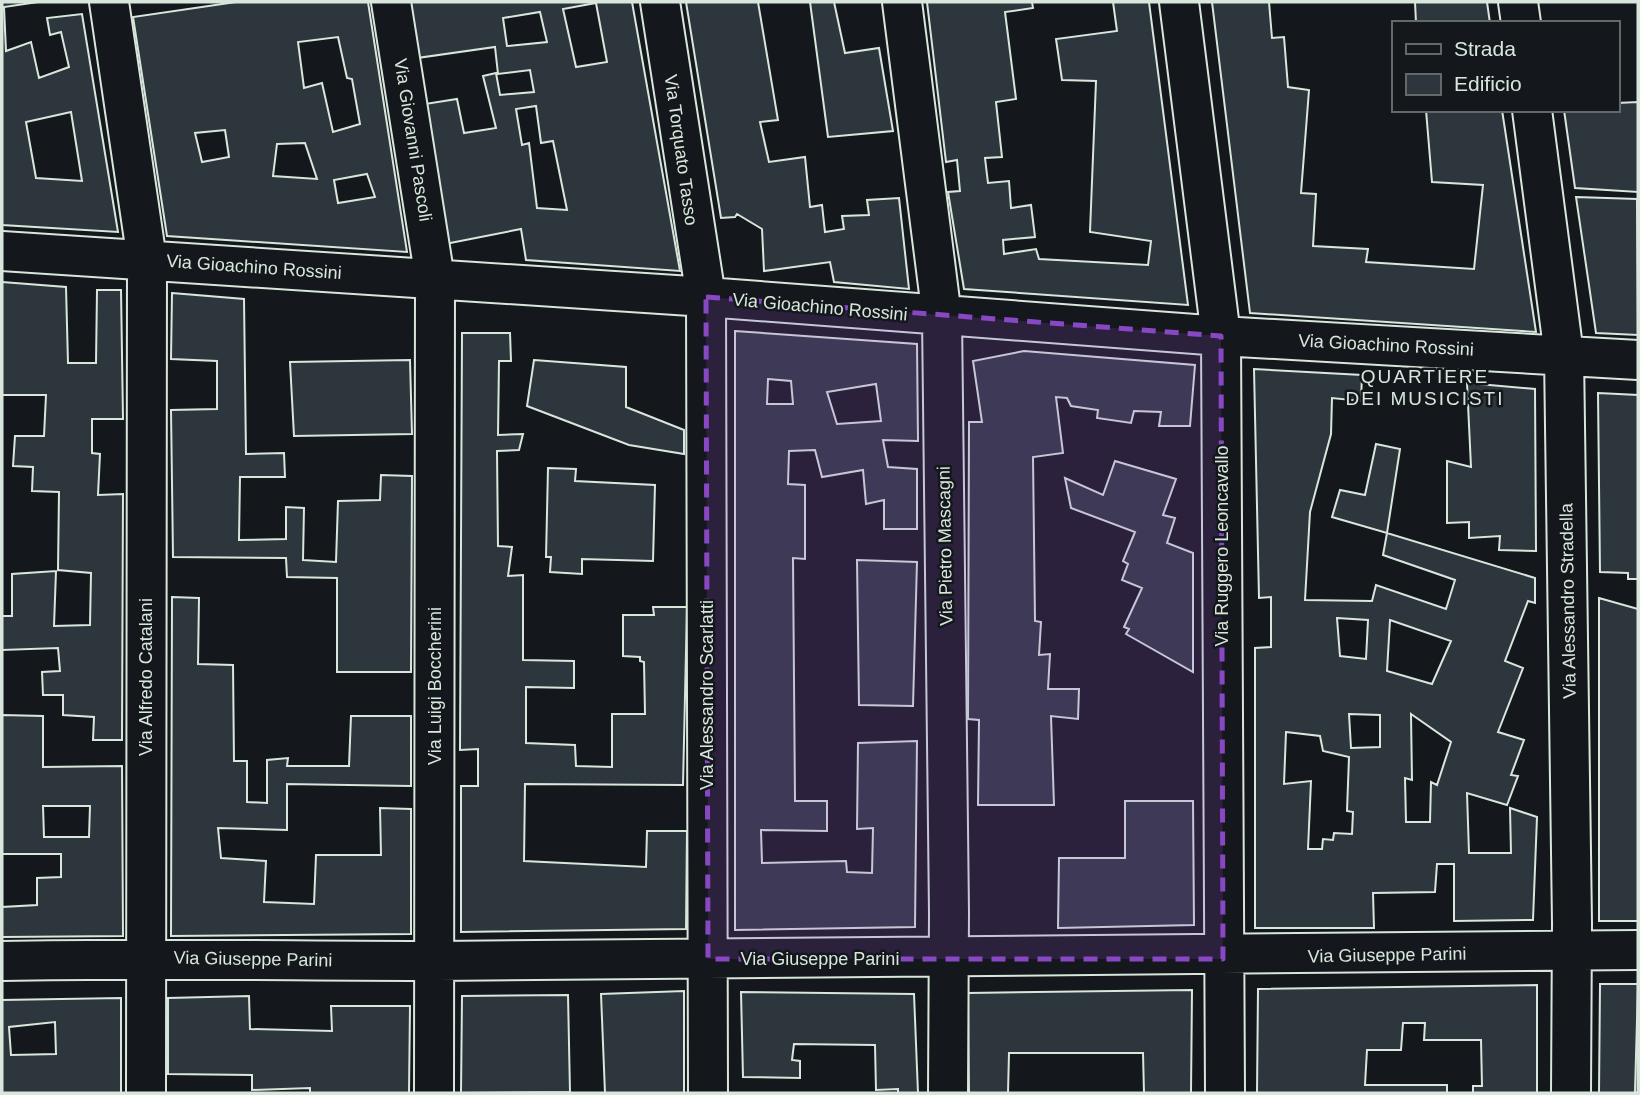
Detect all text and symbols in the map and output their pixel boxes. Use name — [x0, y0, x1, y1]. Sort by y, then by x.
legend — [1392, 21, 1619, 112]
text: Strada — [1454, 37, 1516, 60]
street label: Via Giovanni Pascoli — [390, 57, 436, 223]
text: Edificio — [1454, 72, 1522, 95]
street label: Via Torquato Tasso — [661, 73, 701, 227]
street label: Via Gioachino Rossini — [166, 251, 342, 283]
street label: Via Gioachino Rossini — [732, 289, 908, 325]
street label: Via Gioachino Rossini — [1298, 330, 1474, 360]
district label: QUARTIERE DEI MUSICISTI — [1345, 366, 1505, 409]
street label: Via Ruggero Leoncavallo — [1212, 446, 1232, 646]
street label: Via Pietro Mascagni — [934, 466, 956, 626]
street label: Via Alessandro Stradella — [1556, 502, 1580, 699]
street label: Via Alfredo Catalani — [136, 598, 156, 756]
street label: Via Alessandro Scarlatti — [697, 600, 717, 790]
street label: Via Luigi Boccherini — [425, 607, 445, 765]
street label: Via Giuseppe Parini — [1307, 944, 1467, 966]
street label: Via Giuseppe Parini — [173, 948, 333, 970]
street label: Via Giuseppe Parini — [741, 949, 899, 969]

